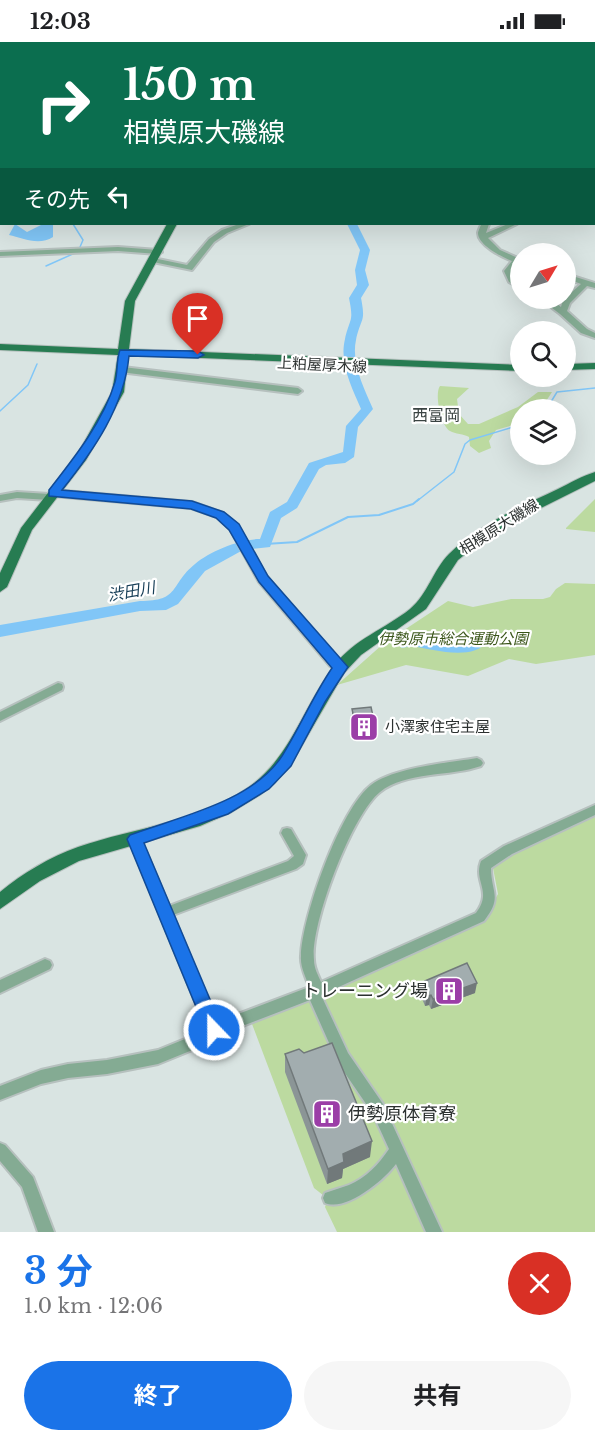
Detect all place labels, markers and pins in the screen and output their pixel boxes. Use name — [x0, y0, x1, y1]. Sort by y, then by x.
pin — [172, 293, 223, 355]
building icon: 小澤家住宅主屋 — [348, 711, 380, 743]
place label: 小澤家住宅主屋 — [385, 717, 490, 736]
building icon: トレーニング場 — [433, 975, 465, 1007]
place label: トレーニング場 — [302, 980, 428, 1002]
building icon: 伊勢原体育寮 — [311, 1098, 343, 1130]
place label: 伊勢原体育寮 — [348, 1103, 456, 1125]

